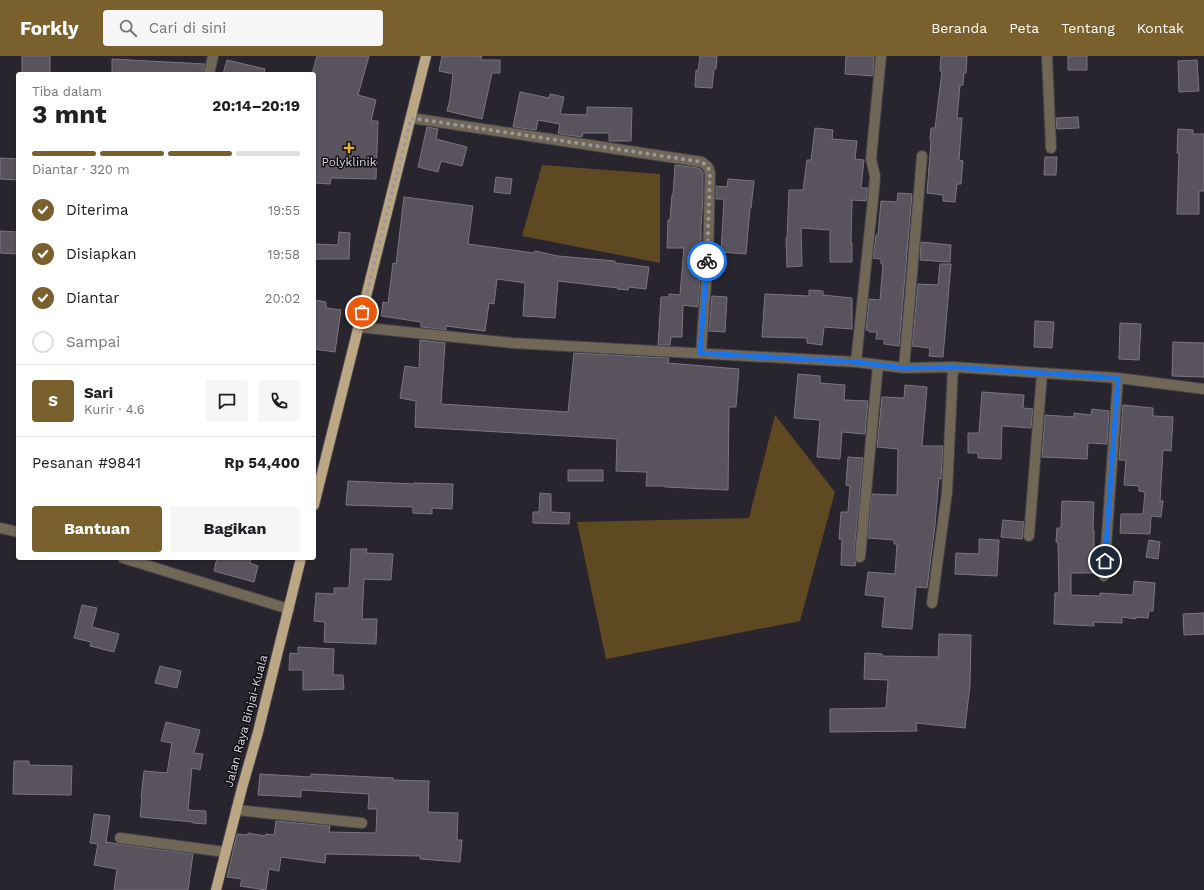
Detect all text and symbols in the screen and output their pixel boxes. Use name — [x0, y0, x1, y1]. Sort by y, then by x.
search box — [103, 10, 383, 46]
text: Forkly — [20, 17, 79, 40]
icon: search — [117, 17, 139, 39]
text: Cari di sini — [149, 19, 226, 37]
text: Beranda — [931, 20, 987, 36]
text: Peta — [1009, 20, 1039, 36]
text: Tentang — [1061, 20, 1115, 36]
text: Kontak — [1137, 20, 1184, 36]
text: Tiba dalam — [32, 84, 102, 99]
text: 20:14–20:19 — [212, 97, 300, 115]
text: 3 mnt — [32, 99, 107, 129]
marker: Polyklinik — [343, 142, 355, 154]
place label: Polyklinik — [321, 155, 377, 169]
text: Diantar · 320 m — [32, 162, 130, 177]
icon: check — [32, 199, 54, 221]
text: Diterima — [66, 201, 129, 219]
text: 19:55 — [268, 203, 300, 218]
courier — [687, 241, 727, 281]
icon: check — [32, 243, 54, 265]
text: Disiapkan — [66, 245, 137, 263]
text: 19:58 — [267, 247, 300, 262]
icon: bike — [696, 250, 718, 272]
icon: check — [32, 287, 54, 309]
text: Diantar — [66, 289, 119, 307]
text: 20:02 — [265, 291, 300, 306]
pin — [345, 295, 379, 329]
icon: bag — [351, 301, 373, 323]
text: Sampai — [66, 333, 120, 351]
button: chat — [206, 380, 248, 422]
button: phone — [258, 380, 300, 422]
text: Sari — [84, 384, 113, 402]
text: S — [48, 392, 58, 410]
text: Kurir · 4.6 — [84, 402, 145, 417]
text: Pesanan #9841 — [32, 454, 141, 472]
text: Rp 54,400 — [224, 454, 300, 472]
button: Bantuan — [32, 506, 162, 552]
button: Bagikan — [170, 506, 300, 552]
pin — [1088, 544, 1122, 578]
icon: home — [1094, 550, 1116, 572]
street label: Jalan Raya Binjai-Kuala — [222, 653, 270, 789]

